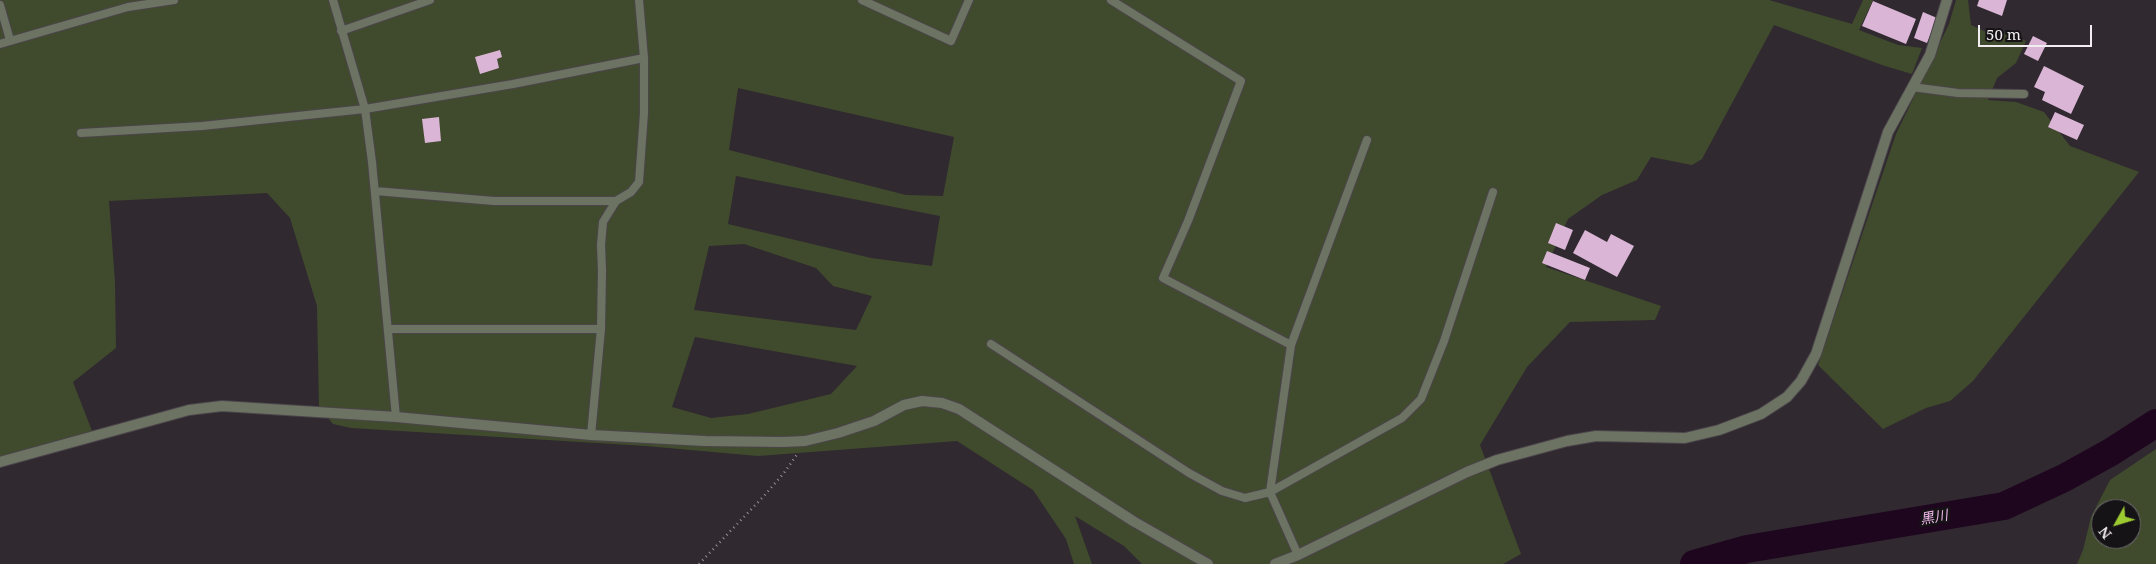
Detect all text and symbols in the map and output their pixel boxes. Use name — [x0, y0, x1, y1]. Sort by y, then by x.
scale bar — [1981, 15, 2095, 47]
text: 50 m — [1986, 24, 2021, 44]
north arrow — [2091, 499, 2141, 549]
water label: 黒川 — [1919, 507, 1949, 529]
text: N — [2094, 523, 2116, 543]

